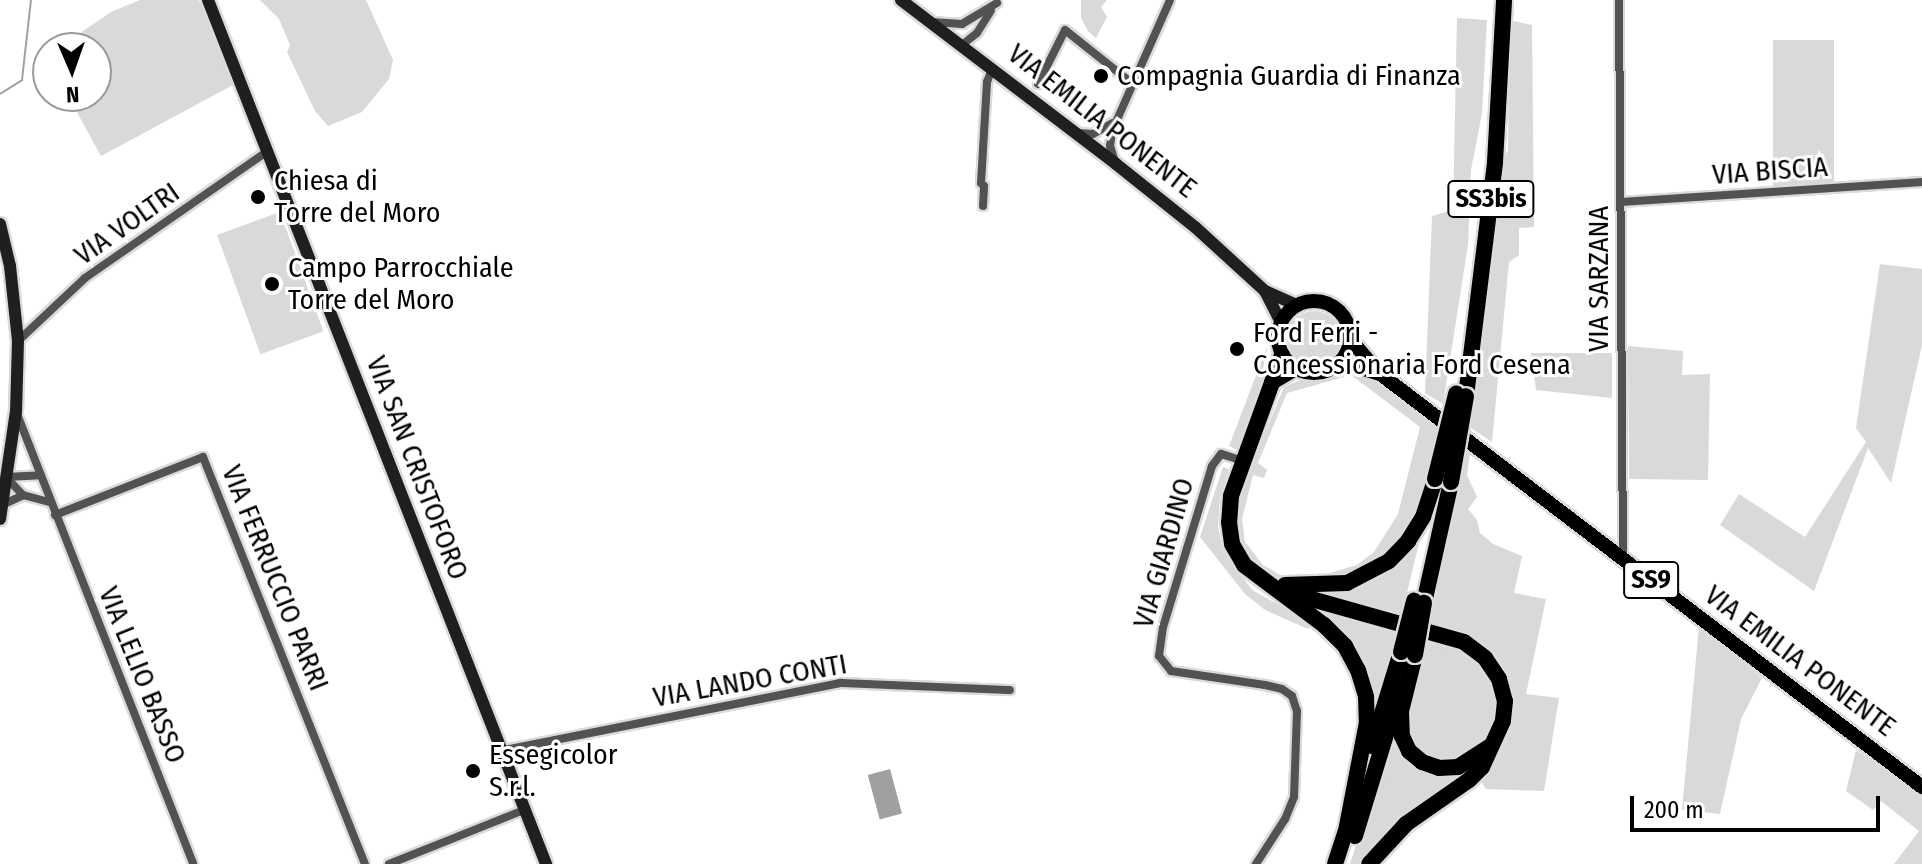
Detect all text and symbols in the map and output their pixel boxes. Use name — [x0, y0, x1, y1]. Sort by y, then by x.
north arrow — [32, 32, 112, 112]
street label: VIA EMILIA PONENTE — [1001, 37, 1203, 205]
place label: Compagnia Guardia di Finanza — [1117, 59, 1461, 93]
marker: Compagnia Guardia di Finanza — [1092, 67, 1110, 85]
text: N — [66, 81, 80, 108]
street label: VIA BISCIA — [1711, 150, 1829, 192]
place label: Chiesa di Torre del Moro — [274, 164, 440, 230]
street label: VIA VOLTRI — [68, 176, 186, 272]
road number: SS3bis — [1447, 177, 1535, 221]
marker: Chiesa di Torre del Moro — [249, 188, 267, 206]
street label: VIA SARZANA — [1582, 206, 1616, 352]
place label: Campo Parrocchiale Torre del Moro — [288, 251, 514, 317]
marker: Campo Parrocchiale Torre del Moro — [263, 275, 281, 293]
place label: Ford Ferri - Concessionaria Ford Cesena — [1253, 316, 1571, 382]
marker: Ford Ferri - Concessionaria Ford Cesena — [1228, 340, 1246, 358]
street label: VIA SAN CRISTOFORO — [359, 352, 475, 584]
street label: VIA FERRUCCIO PARRI — [214, 460, 336, 696]
street label: VIA GIARDINO — [1127, 474, 1201, 632]
road number: SS9 — [1623, 558, 1679, 602]
street label: VIA EMILIA PONENTE — [1698, 578, 1902, 744]
street label: VIA LELIO BASSO — [91, 582, 193, 768]
street label: VIA LANDO CONTI — [651, 647, 849, 715]
place label: Essegicolor S.r.l. — [489, 738, 618, 804]
marker: Essegicolor S.r.l. — [464, 762, 482, 780]
scale bar — [1634, 780, 1884, 830]
text: 200 m — [1644, 796, 1704, 824]

